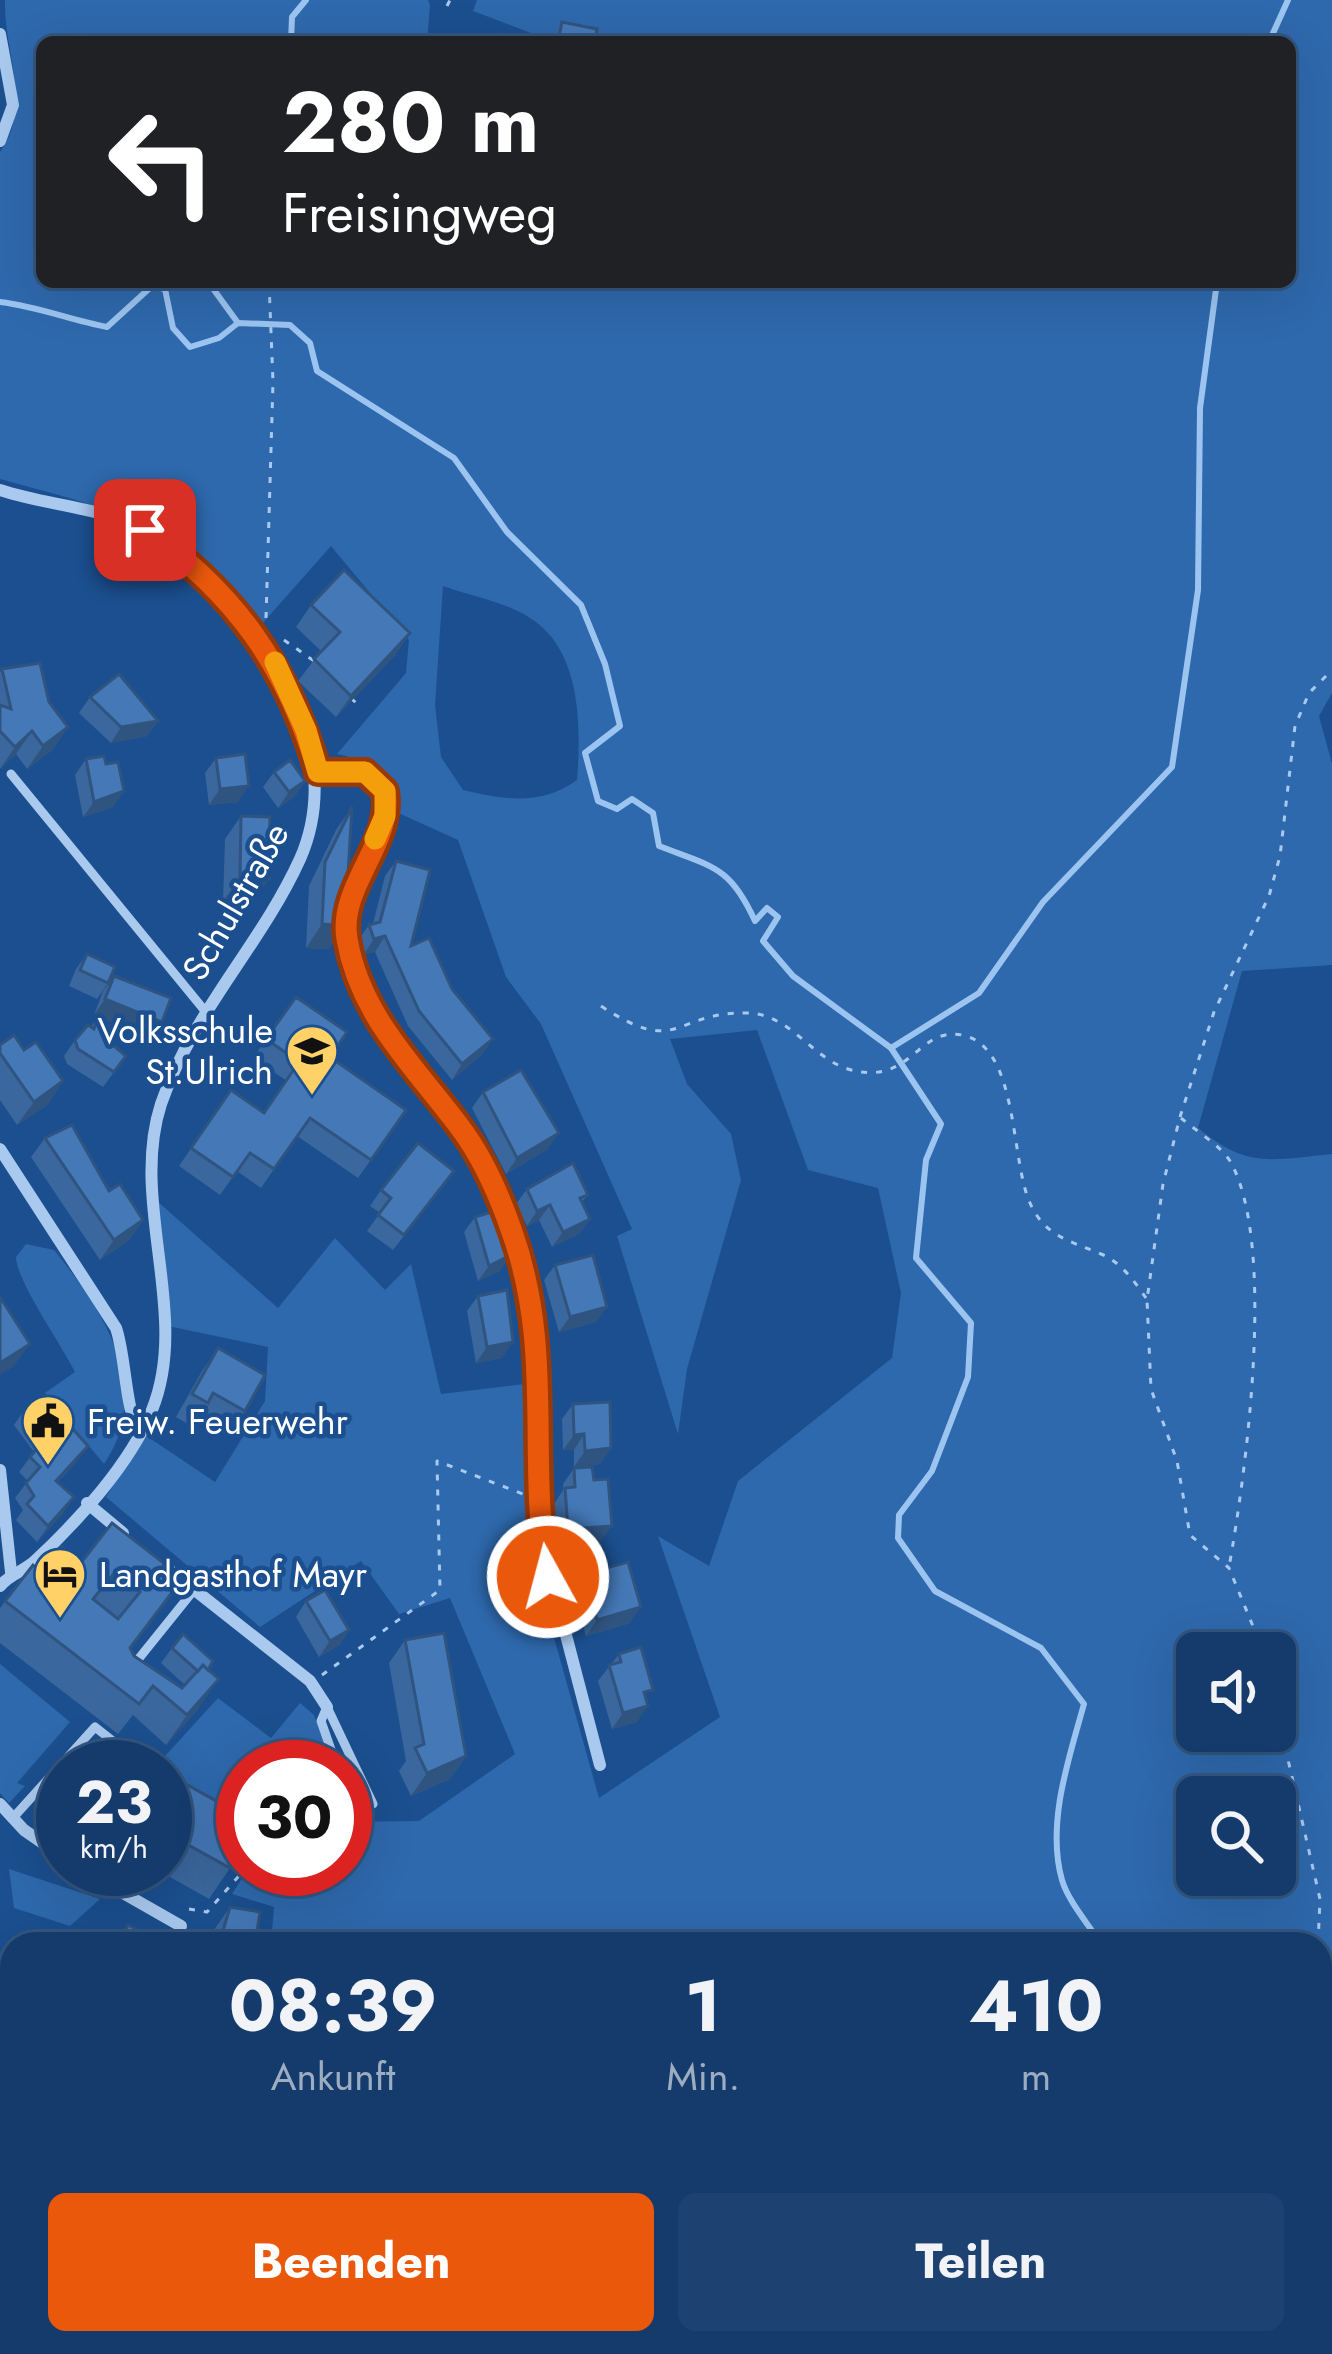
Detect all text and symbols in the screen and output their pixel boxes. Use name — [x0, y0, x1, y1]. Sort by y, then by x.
text: 280 m — [282, 62, 539, 184]
icon: left — [84, 84, 240, 240]
text: Freisingweg — [282, 174, 557, 252]
pin — [94, 479, 196, 581]
icon: arrive — [112, 497, 178, 563]
street label: Schulstraße — [169, 812, 301, 990]
place label: Volksschule St.Ulrich — [97, 1004, 273, 1097]
school or university icon: Volksschule St.Ulrich — [284, 1023, 340, 1097]
public building icon: Freiw. Feuerwehr — [20, 1393, 76, 1467]
place label: Freiw. Feuerwehr — [87, 1395, 349, 1447]
position arrow — [485, 1514, 611, 1640]
hotel icon: Landgasthof Mayr — [32, 1546, 88, 1620]
place label: Landgasthof Mayr — [99, 1548, 368, 1600]
map controls — [1176, 1632, 1296, 1896]
button: sound — [1176, 1632, 1296, 1752]
speed limit sign: 30 — [216, 1740, 372, 1896]
text: 23 — [76, 1759, 152, 1846]
button: search — [1176, 1776, 1296, 1896]
text: km/h — [80, 1826, 148, 1869]
text: 08:39 — [229, 1954, 438, 2058]
text: 1 — [685, 1954, 721, 2058]
text: 410 — [969, 1954, 1103, 2058]
text: Ankunft — [271, 2048, 395, 2105]
text: Min. — [666, 2048, 740, 2105]
text: m — [1021, 2048, 1051, 2105]
button: Beenden — [48, 2193, 654, 2331]
button: Teilen — [678, 2193, 1284, 2331]

